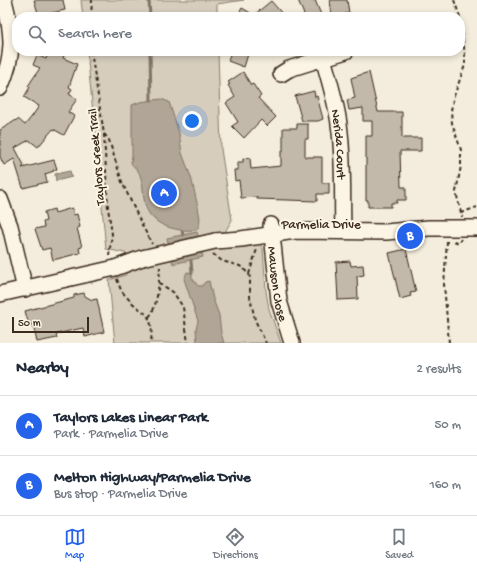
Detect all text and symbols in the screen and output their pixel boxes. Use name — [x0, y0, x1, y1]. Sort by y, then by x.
search box — [12, 12, 465, 56]
icon: search — [26, 23, 48, 45]
text: Search here — [58, 25, 132, 43]
street label: Taylors Creek Trail — [86, 108, 109, 207]
street label: Nerida Court — [327, 108, 348, 181]
your location — [182, 111, 202, 131]
pin: A — [151, 178, 177, 208]
street label: Parmelia Drive — [280, 218, 361, 233]
pin: B — [397, 221, 423, 251]
street label: Mawson Close — [263, 246, 290, 324]
scale bar — [12, 315, 89, 334]
text: 50 m — [18, 318, 40, 330]
text: Nearby — [16, 359, 69, 379]
text: 2 results — [416, 362, 461, 377]
text: Taylors Lakes Linear Park — [54, 409, 208, 427]
text: A — [25, 418, 33, 433]
text: 50 m — [434, 418, 461, 433]
text: Park · Parmelia Drive — [54, 427, 168, 442]
text: Melton Highway/Parmelia Drive — [54, 469, 251, 487]
text: B — [26, 478, 32, 493]
text: 160 m — [429, 478, 461, 493]
text: Bus stop · Parmelia Drive — [54, 487, 187, 502]
tab: Map — [64, 526, 86, 562]
tab: Directions — [213, 526, 258, 562]
tab: Saved — [385, 526, 413, 562]

